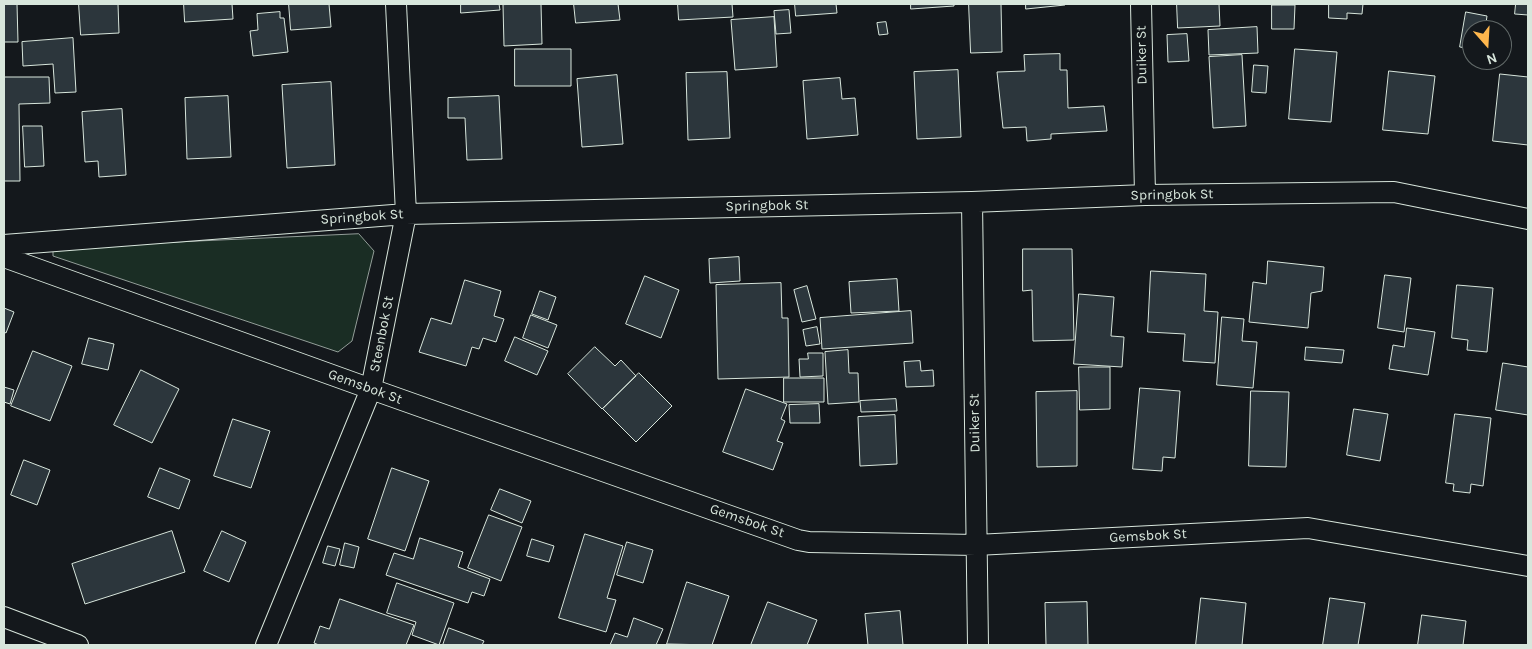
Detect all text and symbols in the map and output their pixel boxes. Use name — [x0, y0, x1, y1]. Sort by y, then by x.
north arrow — [1462, 20, 1512, 70]
street label: Duiker St — [1133, 25, 1151, 85]
text: N — [1484, 49, 1499, 68]
street label: Springbok St — [1130, 186, 1214, 204]
street label: Springbok St — [725, 197, 809, 215]
street label: Springbok St — [320, 206, 404, 228]
street label: Steenbok St — [366, 294, 398, 374]
street label: Gemsbok St — [326, 366, 404, 408]
street label: Duiker St — [966, 393, 984, 453]
street label: Gemsbok St — [708, 500, 786, 542]
street label: Gemsbok St — [1109, 526, 1187, 546]

